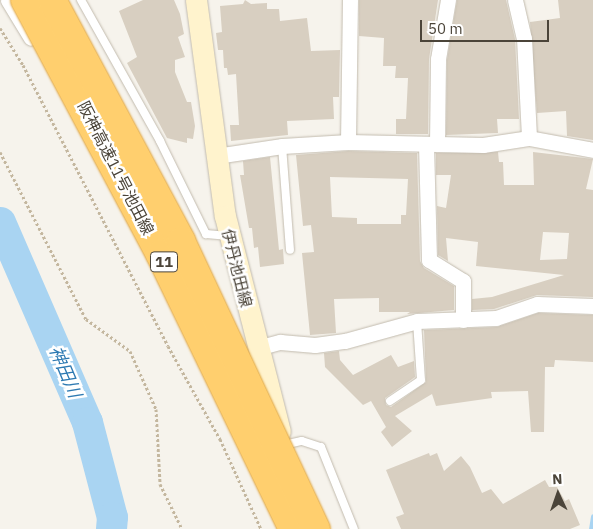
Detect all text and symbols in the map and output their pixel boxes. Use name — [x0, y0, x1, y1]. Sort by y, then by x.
scale bar — [423, 10, 552, 42]
text: 50 m — [428, 19, 463, 38]
street label: 阪神高速11号池田線 — [74, 98, 158, 238]
street label: 伊丹池田線 — [218, 227, 256, 309]
road number: 11 — [149, 250, 179, 274]
water label: 神田川 — [45, 343, 85, 401]
north arrow — [533, 469, 583, 519]
text: N — [552, 470, 563, 488]

